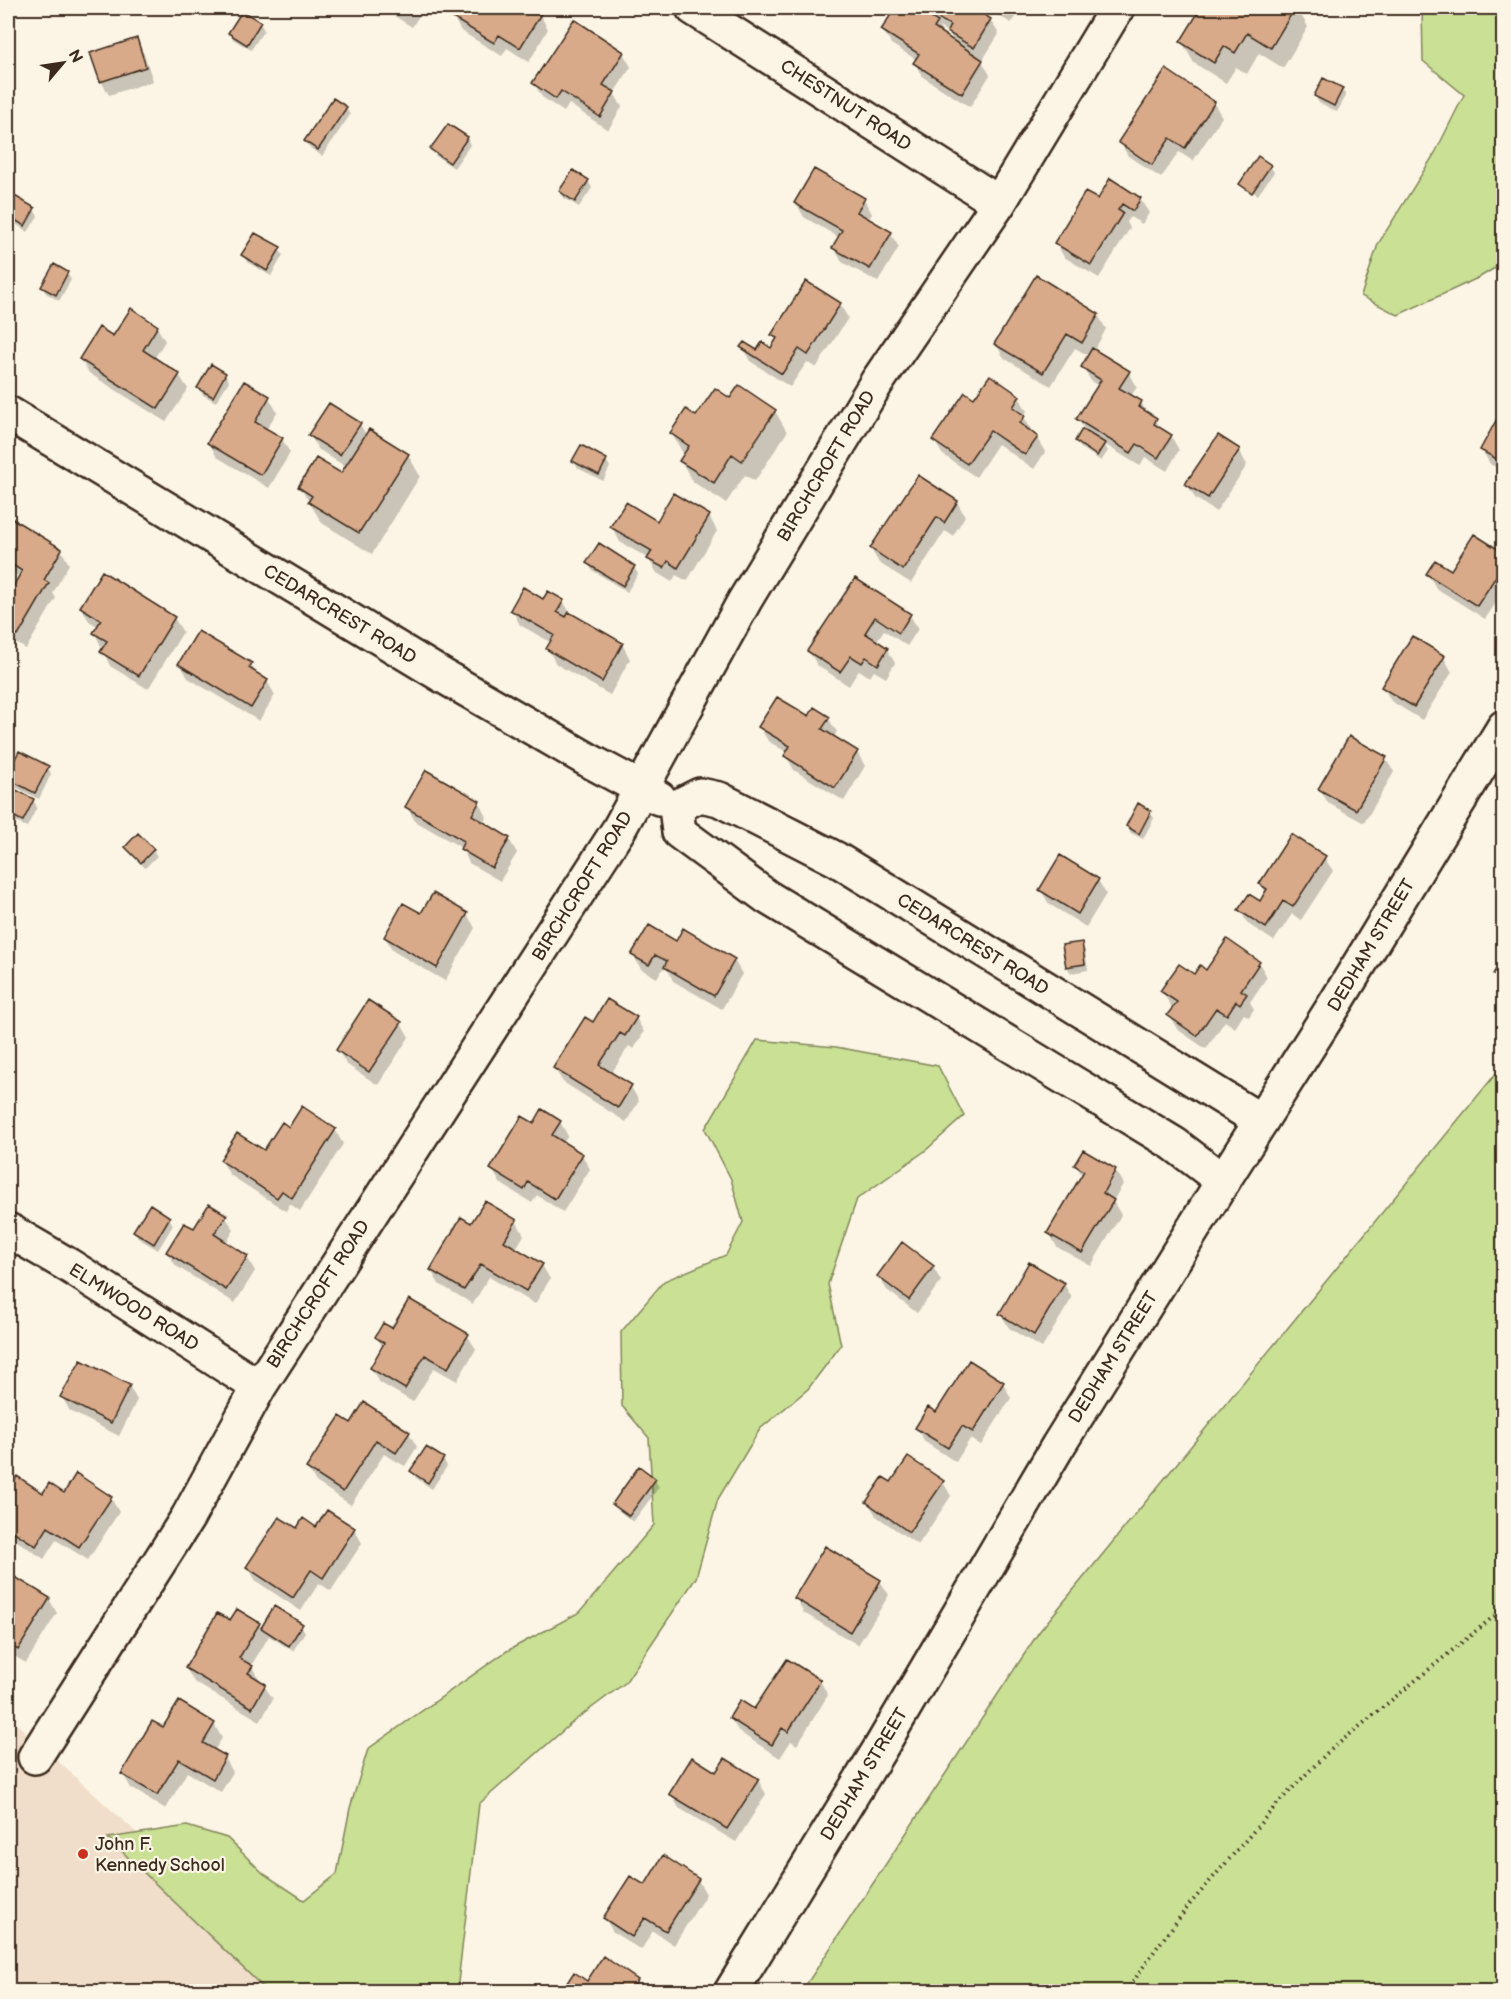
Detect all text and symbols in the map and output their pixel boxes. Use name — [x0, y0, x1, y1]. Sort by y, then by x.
north arrow — [33, 33, 93, 93]
text: N — [64, 47, 86, 66]
street label: CHESTNUT ROAD — [776, 55, 915, 156]
street label: BIRCHCROFT ROAD — [773, 387, 880, 546]
street label: CEDARCREST ROAD — [259, 560, 420, 668]
street label: BIRCHCROFT ROAD — [528, 808, 637, 965]
street label: DEDHAM STREET — [1324, 875, 1419, 1015]
street label: CEDARCREST ROAD — [893, 889, 1052, 1000]
street label: BIRCHCROFT ROAD — [263, 1216, 374, 1372]
street label: ELMWOOD ROAD — [65, 1259, 202, 1356]
street label: DEDHAM STREET — [1065, 1288, 1162, 1427]
street label: DEDHAM STREET — [817, 1704, 912, 1844]
place label: John F. Kennedy School — [95, 1834, 225, 1876]
marker: John F. Kennedy School — [76, 1847, 90, 1861]

